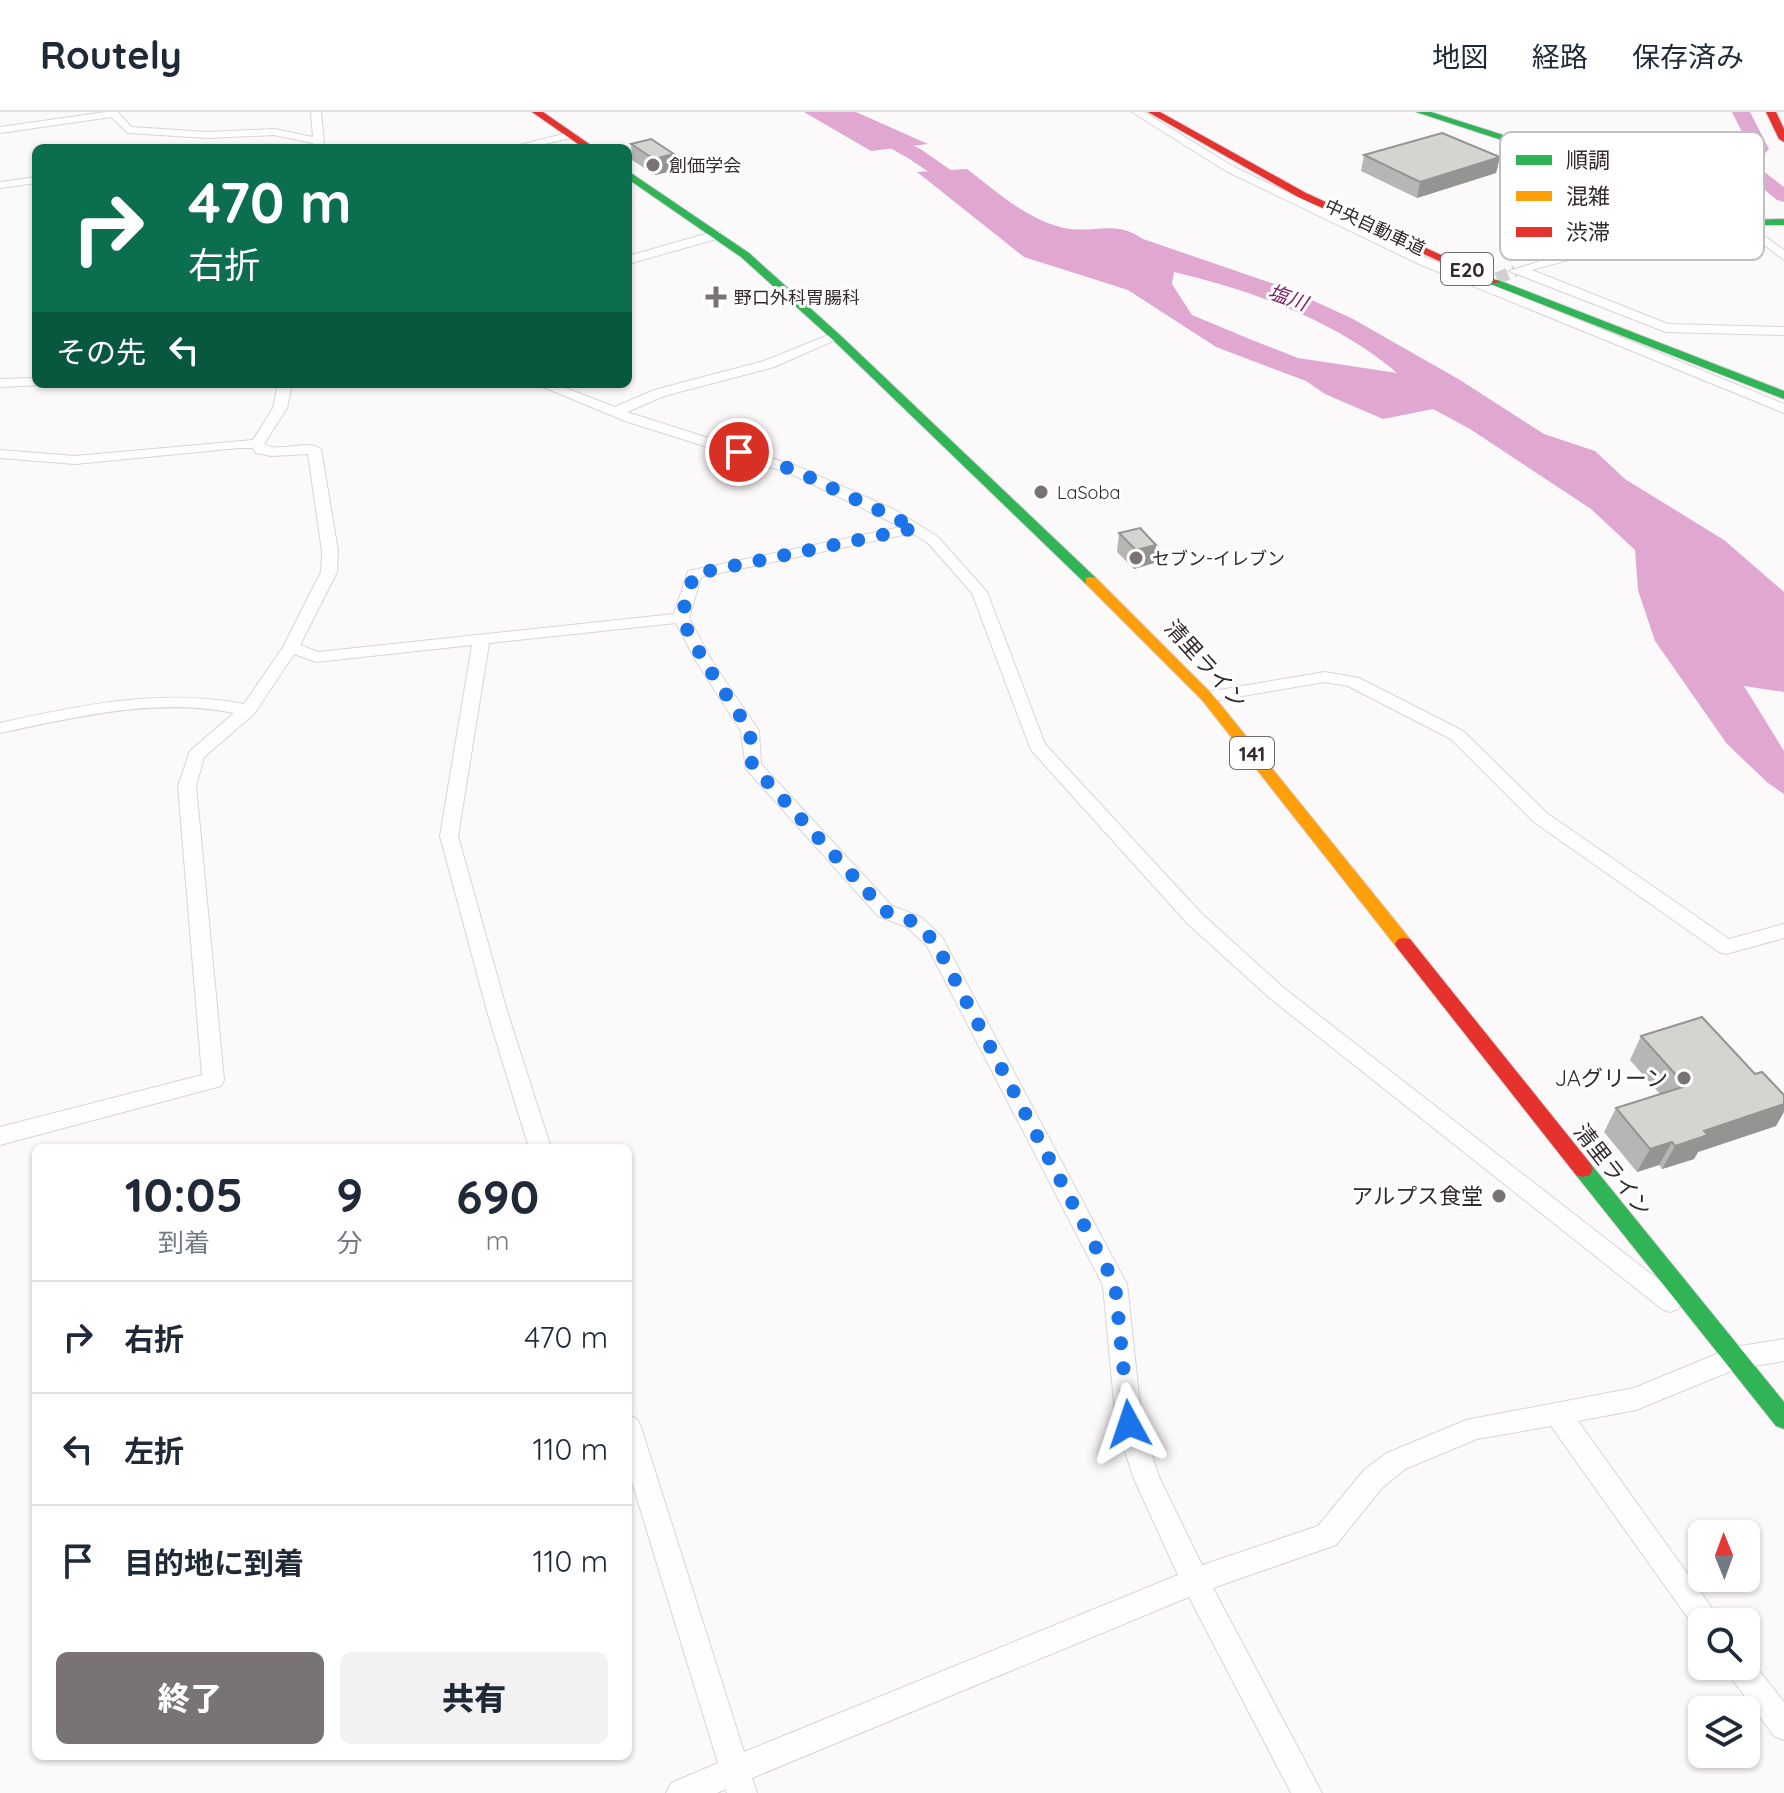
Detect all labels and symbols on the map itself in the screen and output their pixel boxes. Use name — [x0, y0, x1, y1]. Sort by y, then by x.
legend — [1500, 132, 1764, 260]
text: 順調 — [1566, 146, 1610, 174]
place label: 創価学会 — [669, 154, 741, 177]
marker: 創価学会 — [644, 156, 662, 174]
text: 混雑 — [1566, 182, 1610, 210]
street label: 中央自動車道 — [1321, 194, 1429, 260]
text: 渋滞 — [1566, 218, 1610, 246]
road number: E20 — [1441, 253, 1493, 285]
water label: 塩川 — [1265, 278, 1313, 316]
marker: 野口外科胃腸科 — [705, 286, 727, 308]
place label: 野口外科胃腸科 — [734, 286, 860, 309]
pin — [705, 418, 773, 486]
place label: LaSoba — [1057, 481, 1120, 504]
marker: LaSoba — [1032, 483, 1050, 501]
place label: セブン-イレブン — [1152, 547, 1285, 570]
marker: セブン-イレブン — [1127, 549, 1145, 567]
street label: 清里ライン — [1159, 614, 1253, 714]
road number: 141 — [1230, 737, 1274, 769]
place label: JAグリーン — [1555, 1064, 1668, 1092]
marker: JAグリーン — [1675, 1069, 1693, 1087]
street label: 清里ライン — [1568, 1118, 1658, 1222]
place label: アルプス食堂 — [1351, 1182, 1483, 1210]
marker: アルプス食堂 — [1490, 1187, 1508, 1205]
position arrow — [1087, 1382, 1171, 1466]
north arrow — [1688, 1520, 1760, 1592]

